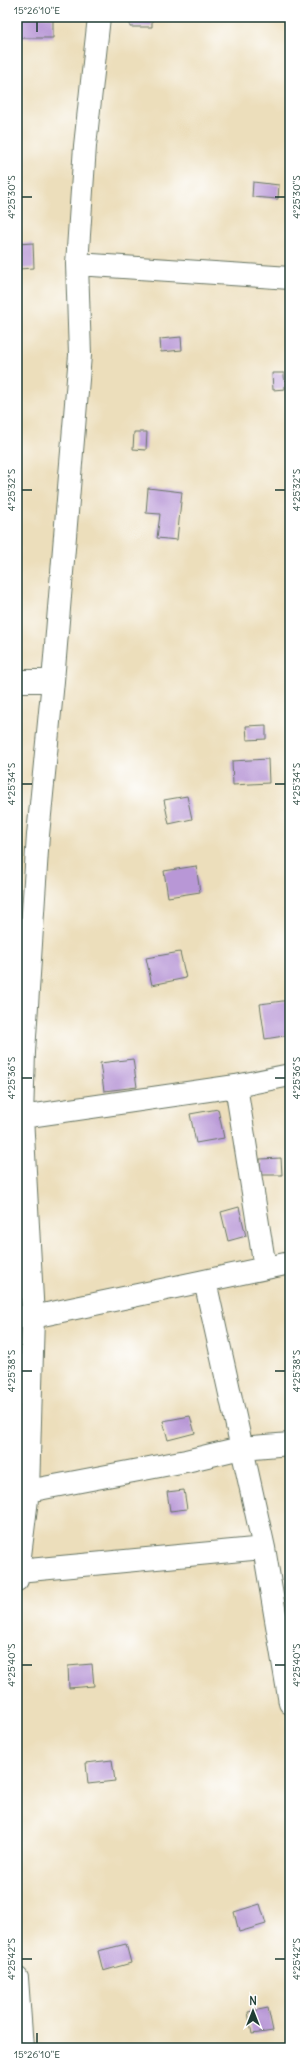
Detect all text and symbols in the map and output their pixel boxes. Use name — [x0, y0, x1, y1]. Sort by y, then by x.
text: 15°26'10"E — [14, 4, 60, 17]
text: 4°25'30"S — [5, 175, 18, 219]
text: 4°25'30"S — [290, 175, 303, 219]
text: 4°25'32"S — [5, 468, 18, 511]
text: 4°25'32"S — [290, 468, 303, 511]
text: 4°25'34"S — [5, 762, 18, 805]
text: 4°25'34"S — [290, 762, 303, 805]
text: 4°25'36"S — [5, 1056, 18, 1099]
text: 4°25'36"S — [290, 1056, 303, 1099]
text: 4°25'38"S — [5, 1349, 18, 1392]
text: 4°25'38"S — [290, 1349, 303, 1392]
text: 4°25'40"S — [5, 1643, 18, 1687]
text: 4°25'40"S — [290, 1643, 303, 1687]
text: 4°25'42"S — [5, 1937, 18, 1980]
text: 4°25'42"S — [290, 1937, 303, 1980]
north arrow — [233, 1991, 273, 2031]
text: N — [249, 1994, 257, 2008]
text: 15°26'10"E — [14, 2048, 60, 2061]

